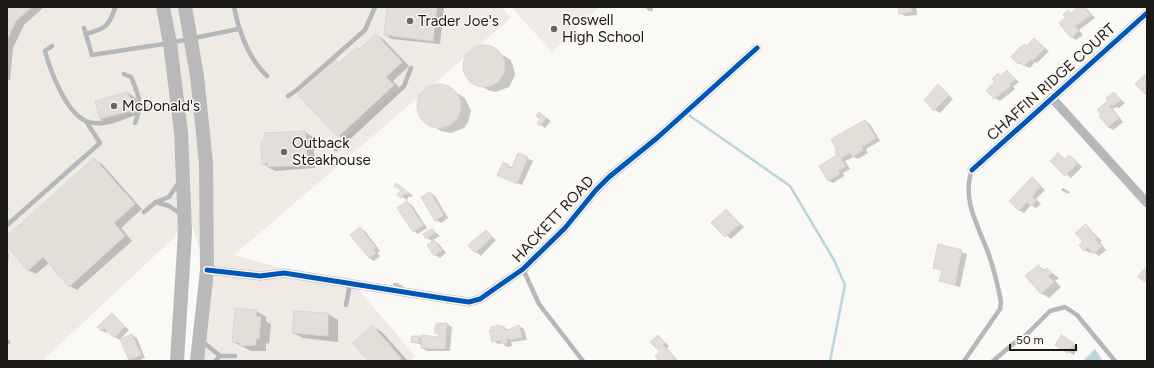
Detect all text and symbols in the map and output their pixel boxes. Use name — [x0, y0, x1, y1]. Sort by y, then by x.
place label: Roswell High School — [562, 11, 644, 46]
place label: Trader Joe's — [418, 12, 499, 30]
marker: Trader Joe's — [405, 16, 415, 26]
street label: CHAFFIN RIDGE COURT — [983, 19, 1119, 144]
marker: Roswell High School — [549, 24, 559, 34]
place label: McDonald's — [122, 97, 200, 115]
marker: McDonald's — [109, 101, 119, 111]
place label: Outback Steakhouse — [292, 134, 371, 169]
marker: Outback Steakhouse — [279, 147, 289, 157]
street label: HACKETT ROAD — [508, 172, 598, 266]
scale bar — [1010, 326, 1076, 352]
text: 50 m — [1016, 333, 1044, 347]

